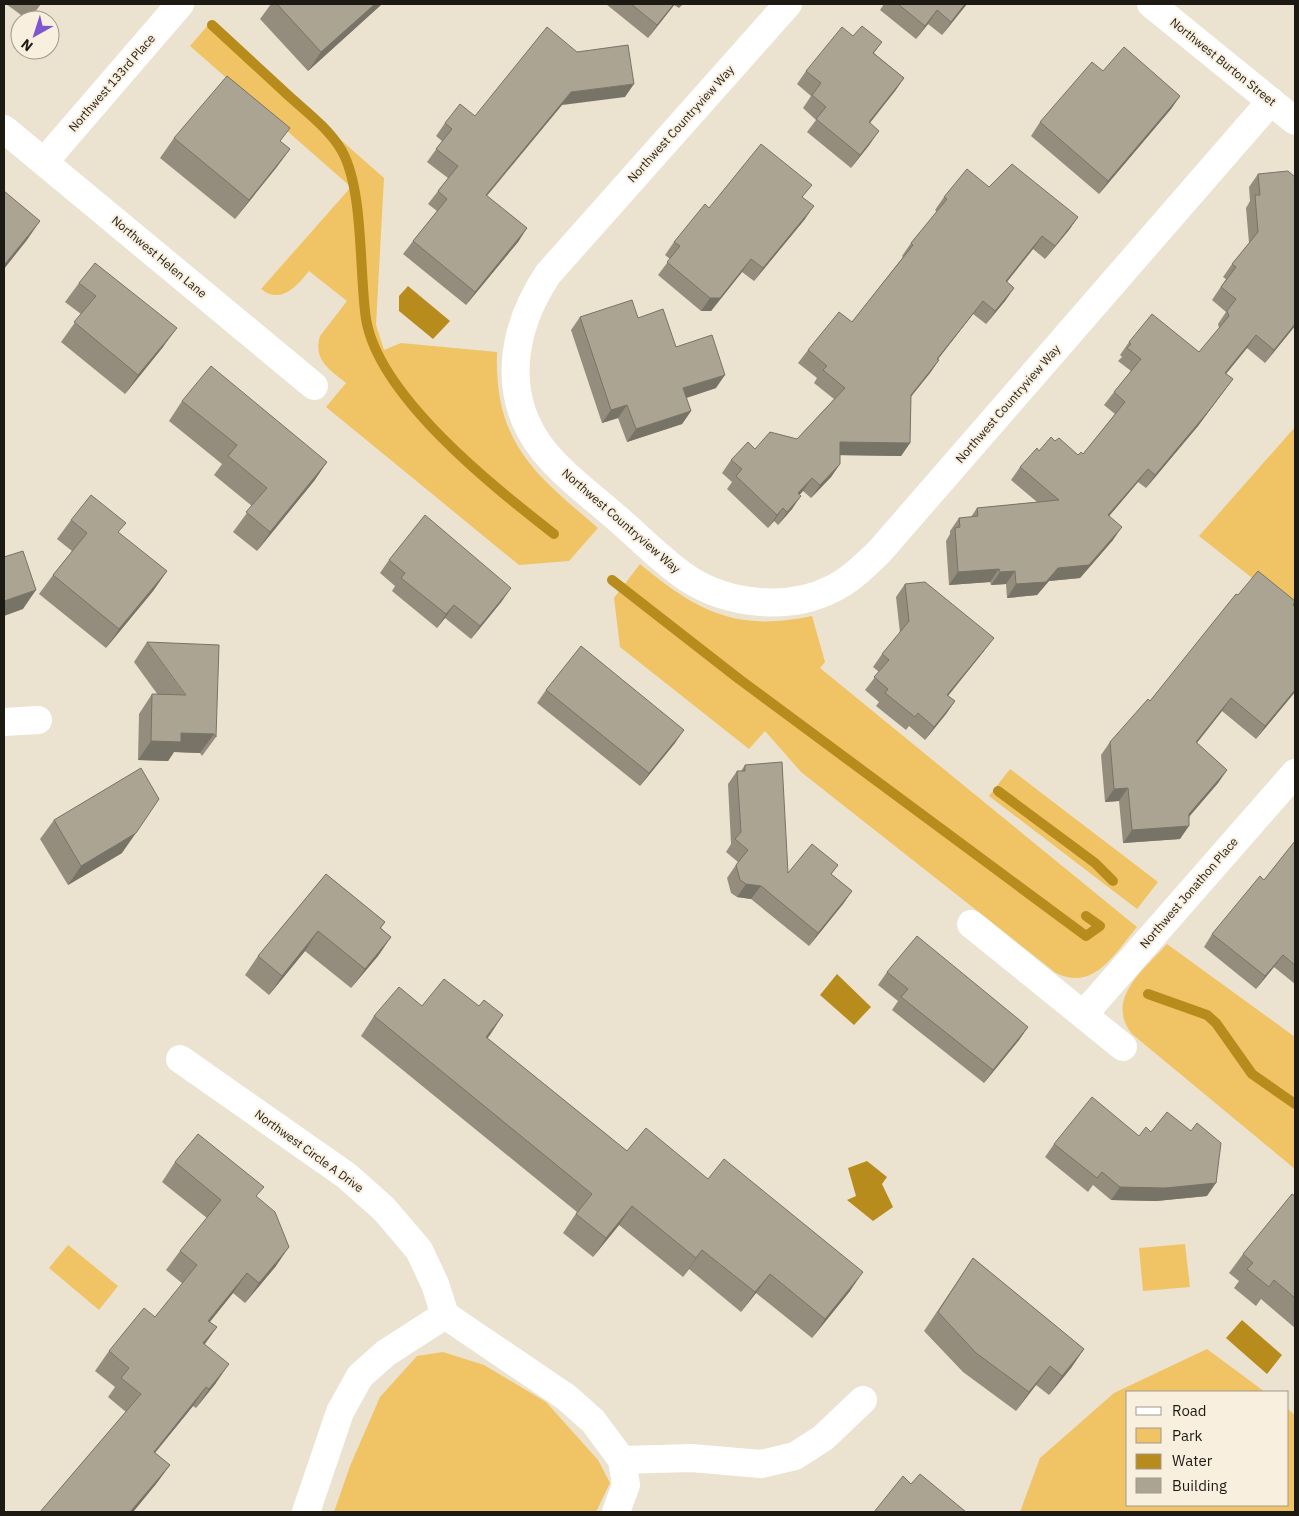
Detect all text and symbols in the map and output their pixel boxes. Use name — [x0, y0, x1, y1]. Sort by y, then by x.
north arrow — [10, 10, 60, 60]
street label: Northwest Burton Street — [1167, 14, 1279, 109]
street label: Northwest 133rd Place — [65, 31, 158, 135]
text: N — [17, 35, 36, 55]
street label: Northwest Countryview Way — [624, 62, 737, 185]
street label: Northwest Helen Lane — [109, 212, 210, 301]
street label: Northwest Countryview Way — [952, 341, 1063, 466]
street label: Northwest Countryview Way — [559, 465, 684, 576]
street label: Northwest Jonathon Place — [1136, 834, 1241, 951]
street label: Northwest Circle A Drive — [252, 1106, 367, 1195]
legend — [1126, 1391, 1289, 1506]
text: Road — [1172, 1401, 1207, 1420]
text: Park — [1172, 1426, 1202, 1445]
text: Water — [1172, 1451, 1213, 1470]
text: Building — [1172, 1476, 1227, 1495]

